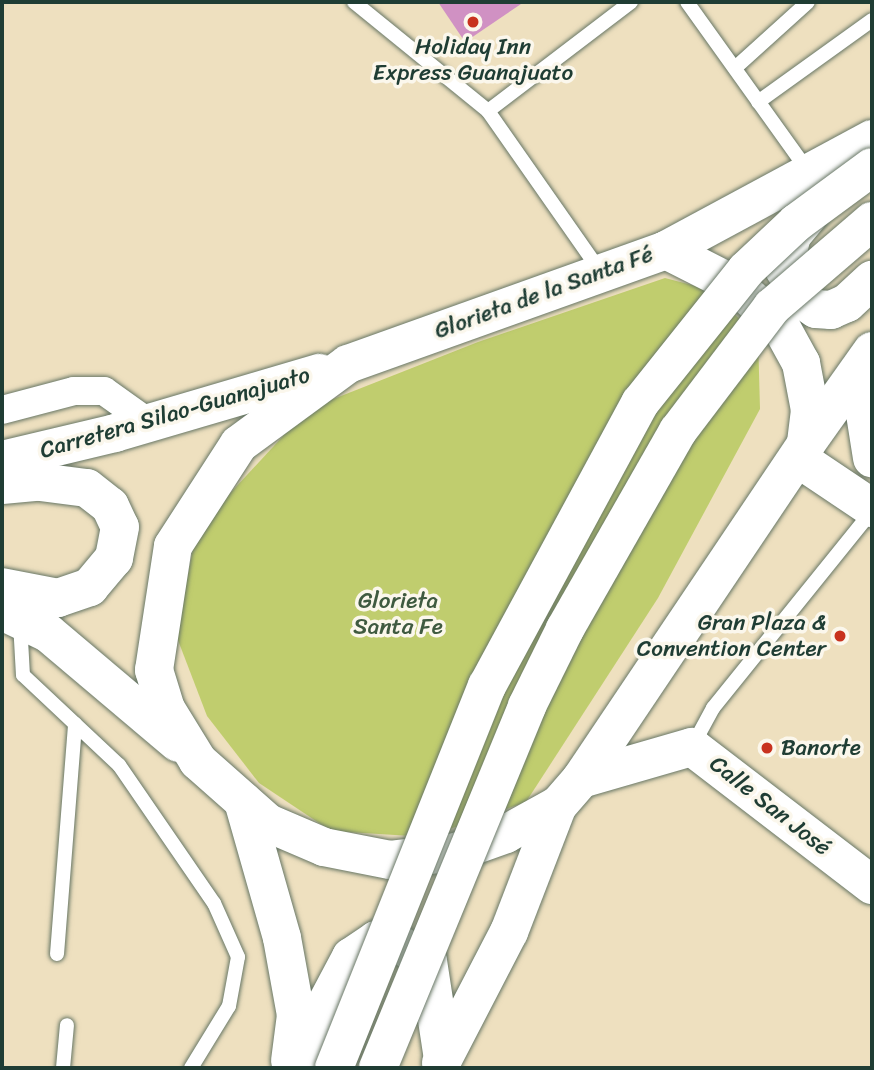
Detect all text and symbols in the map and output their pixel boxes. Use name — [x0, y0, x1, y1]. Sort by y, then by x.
marker: Holiday Inn Express Guanajuato — [465, 14, 481, 30]
place label: Holiday Inn Express Guanajuato — [373, 33, 573, 87]
street label: Glorieta de la Santa Fé — [431, 241, 657, 345]
street label: Carretera Silao-Guanajuato — [37, 361, 313, 465]
park label: Glorieta Santa Fe — [353, 587, 443, 641]
place label: Gran Plaza & Convention Center — [636, 609, 826, 663]
marker: Gran Plaza & Convention Center — [832, 628, 848, 644]
place label: Banorte — [781, 734, 861, 762]
marker: Banorte — [759, 740, 775, 756]
street label: Calle San José — [704, 750, 836, 862]

